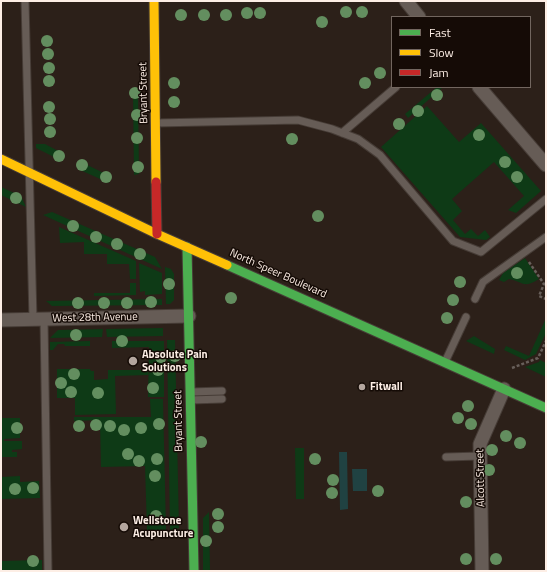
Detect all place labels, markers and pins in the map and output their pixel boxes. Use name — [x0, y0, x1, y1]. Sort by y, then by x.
place label: Absolute Pain Solutions — [142, 348, 208, 374]
marker: Absolute Pain Solutions — [127, 355, 139, 367]
place label: Fitwall — [370, 380, 403, 394]
marker: Fitwall — [357, 382, 367, 392]
place label: Wellstone Acupuncture — [133, 514, 193, 540]
marker: Wellstone Acupuncture — [118, 521, 130, 533]

